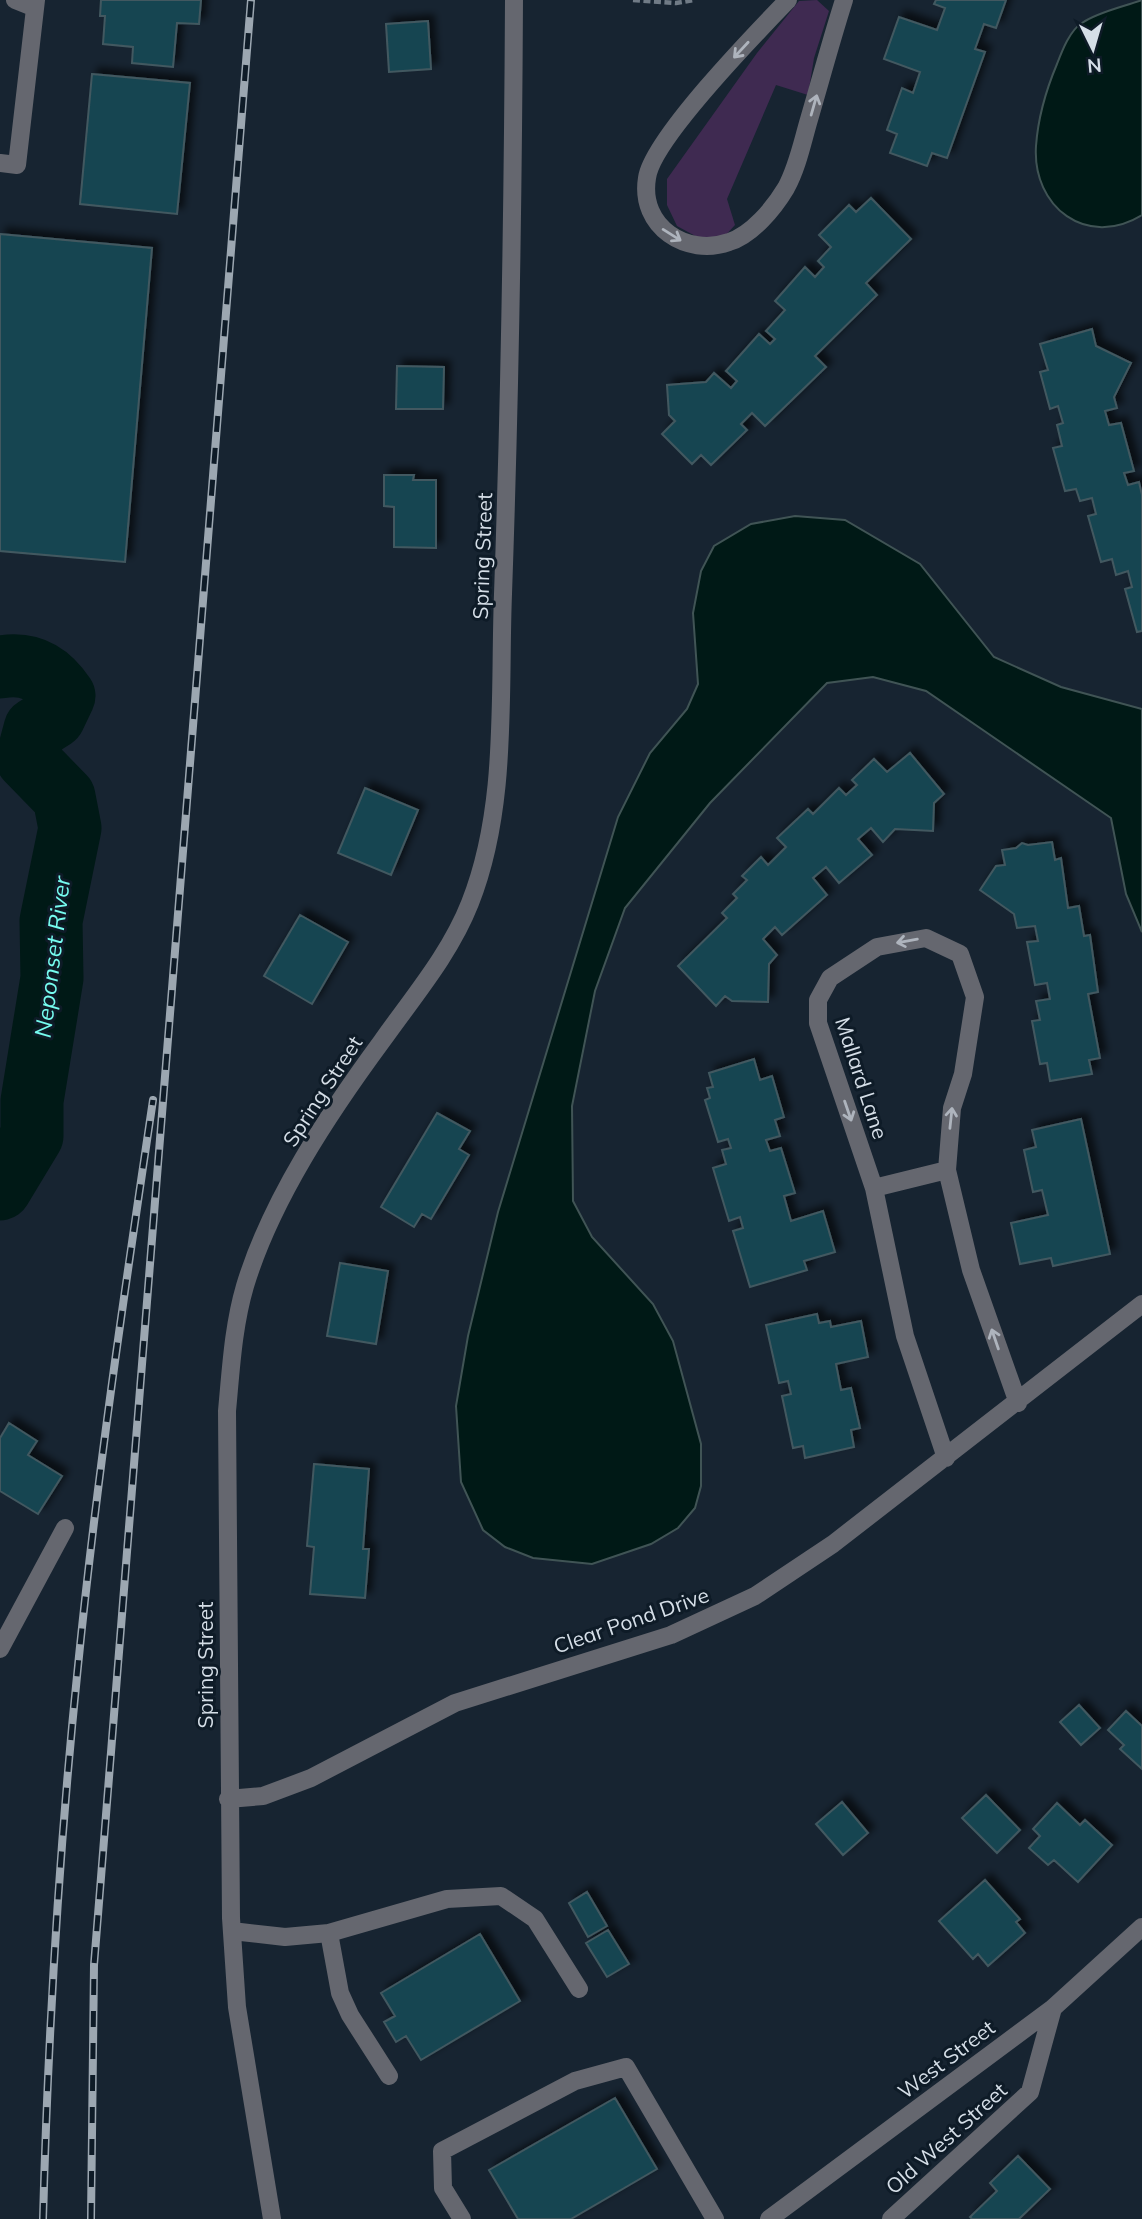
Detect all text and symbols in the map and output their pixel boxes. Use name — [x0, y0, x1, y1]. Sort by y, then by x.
north arrow — [1058, 14, 1128, 84]
one-way arrow — [732, 41, 749, 58]
text: N — [1086, 53, 1103, 79]
one-way arrow — [808, 94, 821, 116]
one-way arrow — [662, 229, 682, 243]
street label: Spring Street — [467, 492, 497, 620]
water label: Neponset River — [28, 873, 76, 1039]
one-way arrow — [896, 935, 919, 948]
street label: Mallard Lane — [830, 1014, 894, 1142]
street label: Spring Street — [277, 1031, 367, 1151]
one-way arrow — [843, 1099, 855, 1121]
one-way arrow — [945, 1108, 958, 1130]
one-way arrow — [988, 1328, 1001, 1350]
street label: Clear Pond Drive — [550, 1581, 712, 1659]
street label: Spring Street — [192, 1602, 218, 1728]
street label: West Street — [892, 2014, 1000, 2104]
street label: Old West Street — [880, 2077, 1012, 2199]

